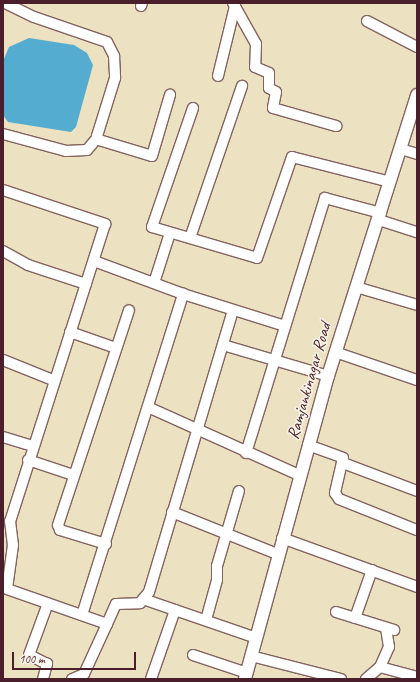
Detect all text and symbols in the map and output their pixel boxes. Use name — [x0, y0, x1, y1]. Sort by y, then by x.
street label: Ramjankinagar Road — [283, 321, 335, 441]
scale bar — [14, 644, 138, 670]
text: 100 m — [19, 651, 45, 667]

